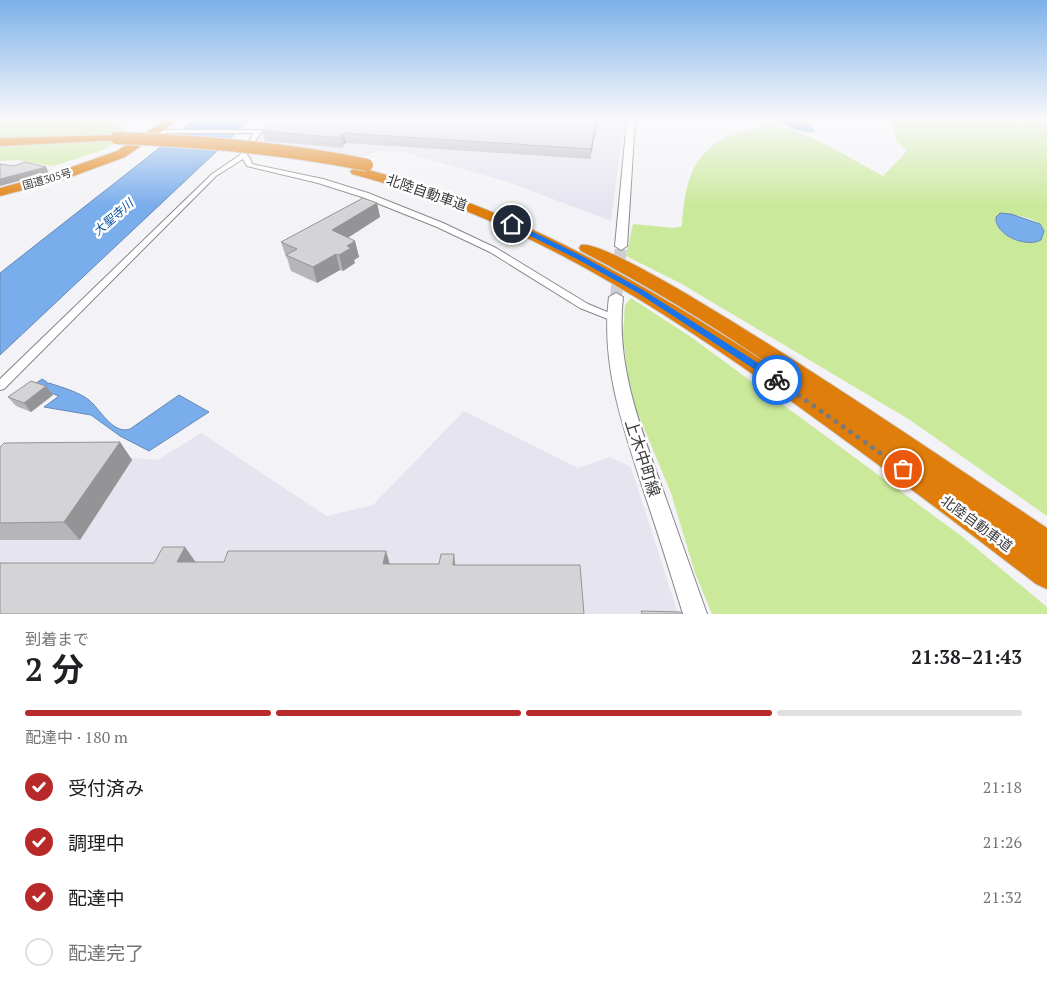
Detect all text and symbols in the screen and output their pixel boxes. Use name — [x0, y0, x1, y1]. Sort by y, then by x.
street label: 国道305号 — [21, 165, 73, 193]
street label: 北陸自動車道 — [384, 169, 470, 215]
water label: 大聖寺川 — [90, 194, 138, 238]
pin — [491, 203, 533, 245]
icon: home — [498, 210, 526, 238]
courier — [752, 355, 802, 405]
icon: bike — [763, 366, 791, 394]
street label: 上木中町線 — [620, 417, 666, 499]
pin — [882, 448, 924, 490]
icon: bag — [889, 455, 917, 483]
street label: 北陸自動車道 — [937, 491, 1017, 555]
text: 到着まで — [25, 628, 89, 650]
text: 21:38–21:43 — [911, 644, 1022, 669]
text: 2 分 — [25, 648, 84, 690]
text: 配達中 · 180 m — [25, 726, 128, 748]
icon: check — [25, 773, 53, 801]
text: 受付済み — [68, 775, 144, 800]
text: 21:18 — [983, 776, 1022, 798]
icon: check — [25, 828, 53, 856]
text: 調理中 — [68, 830, 125, 855]
text: 21:26 — [983, 831, 1022, 853]
icon: check — [25, 883, 53, 911]
text: 配達中 — [68, 885, 125, 910]
text: 21:32 — [983, 886, 1022, 908]
text: 配達完了 — [68, 940, 144, 965]

